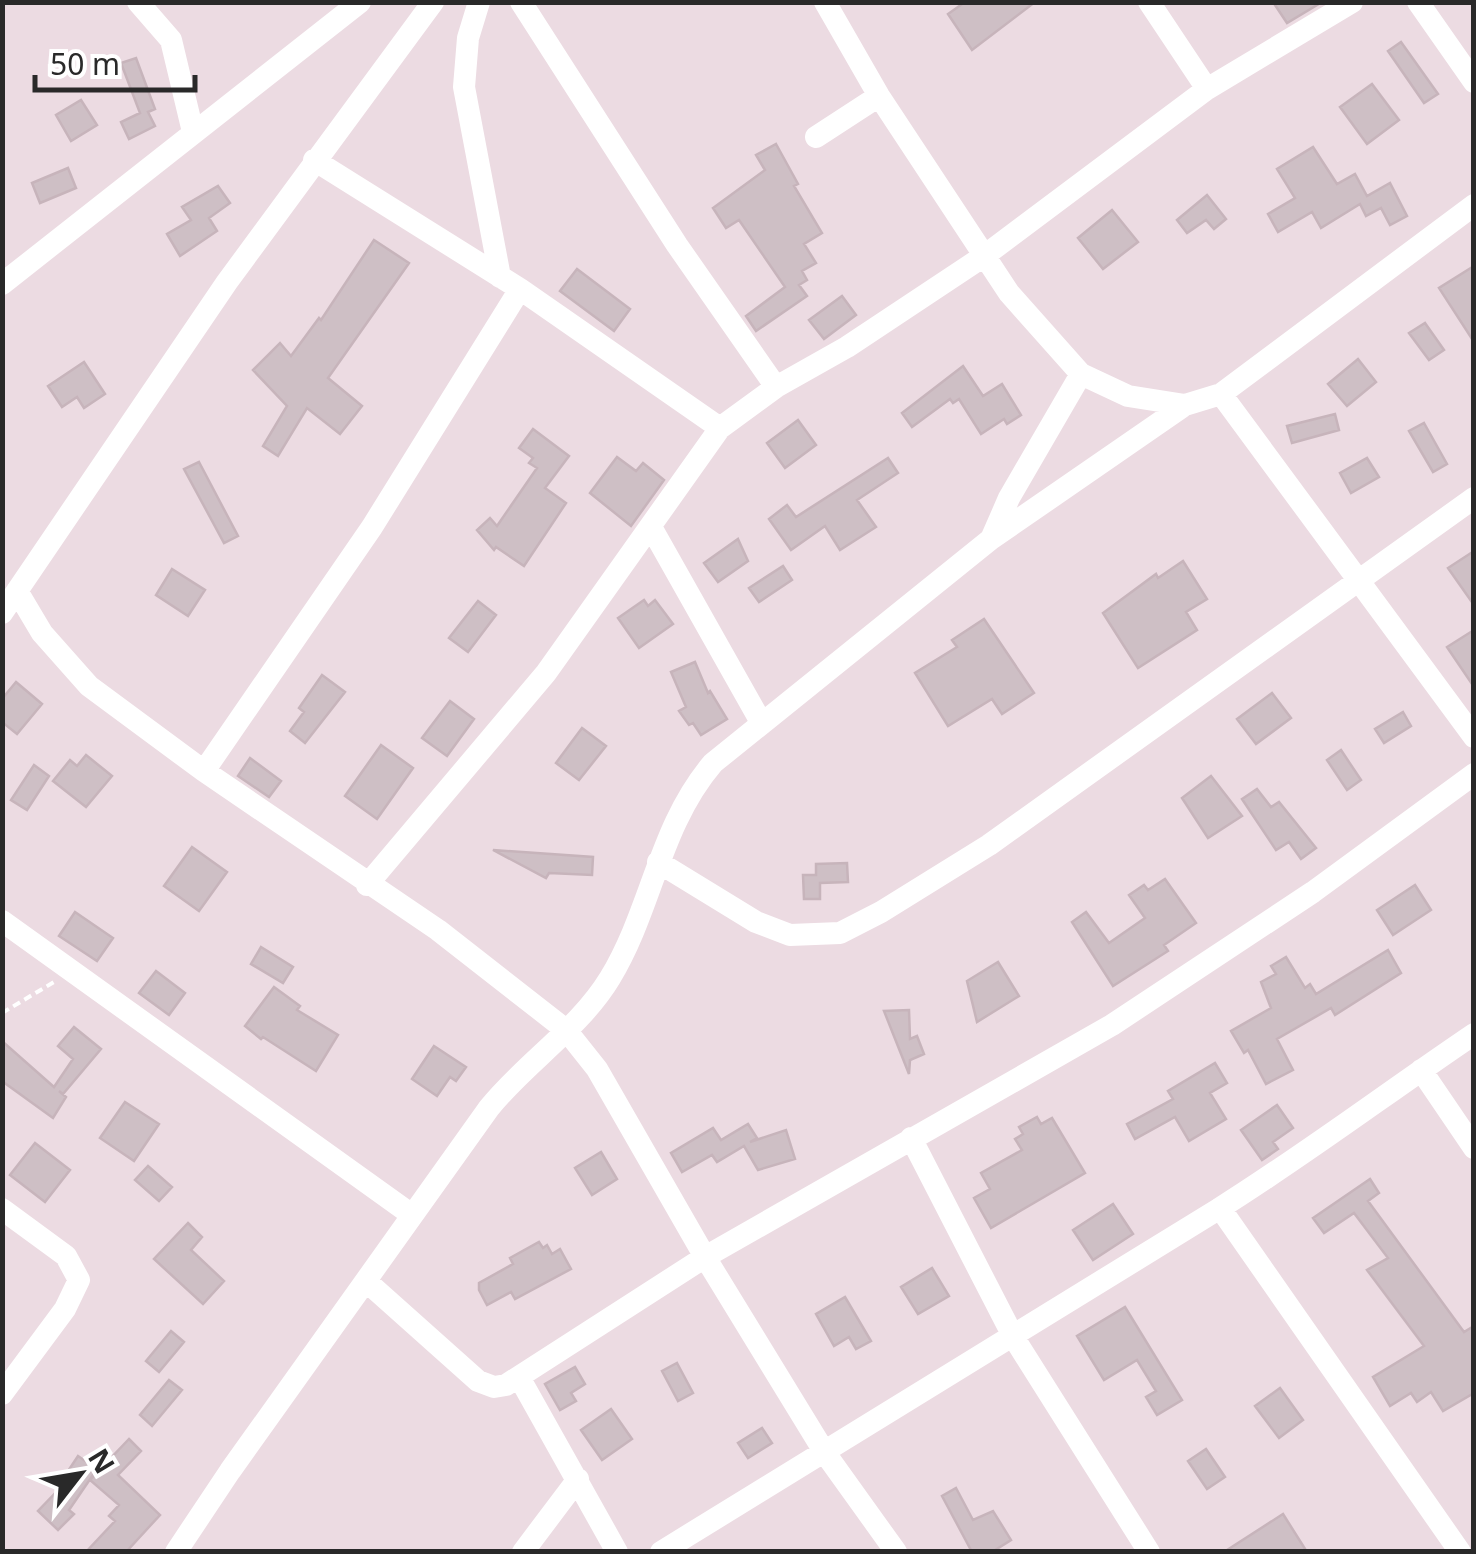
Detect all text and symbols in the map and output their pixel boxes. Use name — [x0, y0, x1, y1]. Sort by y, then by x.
scale bar — [35, 30, 195, 92]
text: 50 m — [50, 43, 120, 84]
north arrow — [30, 1424, 130, 1524]
text: N — [80, 1441, 124, 1480]

